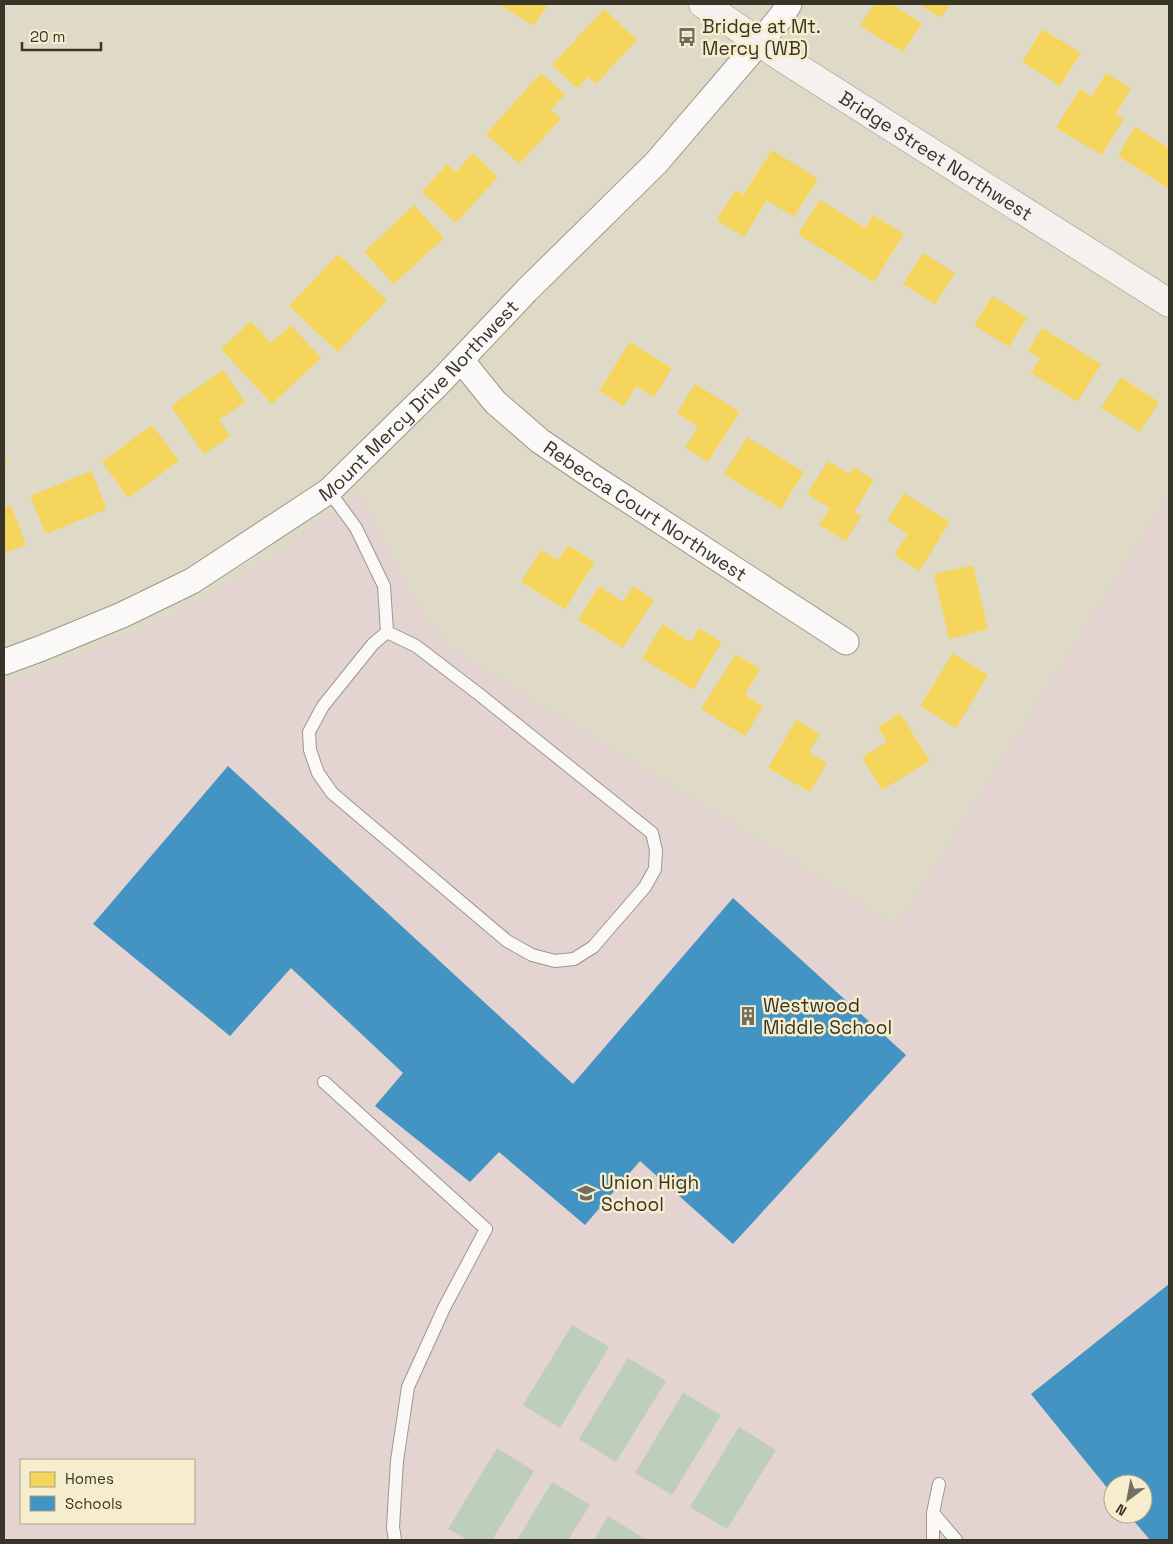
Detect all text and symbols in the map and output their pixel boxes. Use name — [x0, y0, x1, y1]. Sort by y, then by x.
place label: Bridge at Mt. Mercy (WB) — [702, 14, 821, 61]
scale bar — [22, 20, 101, 52]
bus stop icon: Bridge at Mt. Mercy (WB) — [676, 26, 698, 48]
text: 20 m — [30, 27, 65, 46]
street label: Bridge Street Northwest — [835, 85, 1038, 226]
street label: Mount Mercy Drive Northwest — [314, 294, 524, 507]
street label: Rebecca Court Northwest — [539, 435, 752, 587]
place label: Westwood Middle School — [763, 993, 892, 1040]
building icon: Westwood Middle School — [737, 1005, 759, 1027]
place label: Union High School — [601, 1170, 699, 1217]
school or university icon: Union High School — [575, 1182, 597, 1204]
legend — [20, 1459, 195, 1524]
text: Homes — [65, 1469, 114, 1488]
north arrow — [1103, 1474, 1153, 1524]
text: Schools — [65, 1494, 123, 1513]
text: N — [1112, 1500, 1130, 1520]

